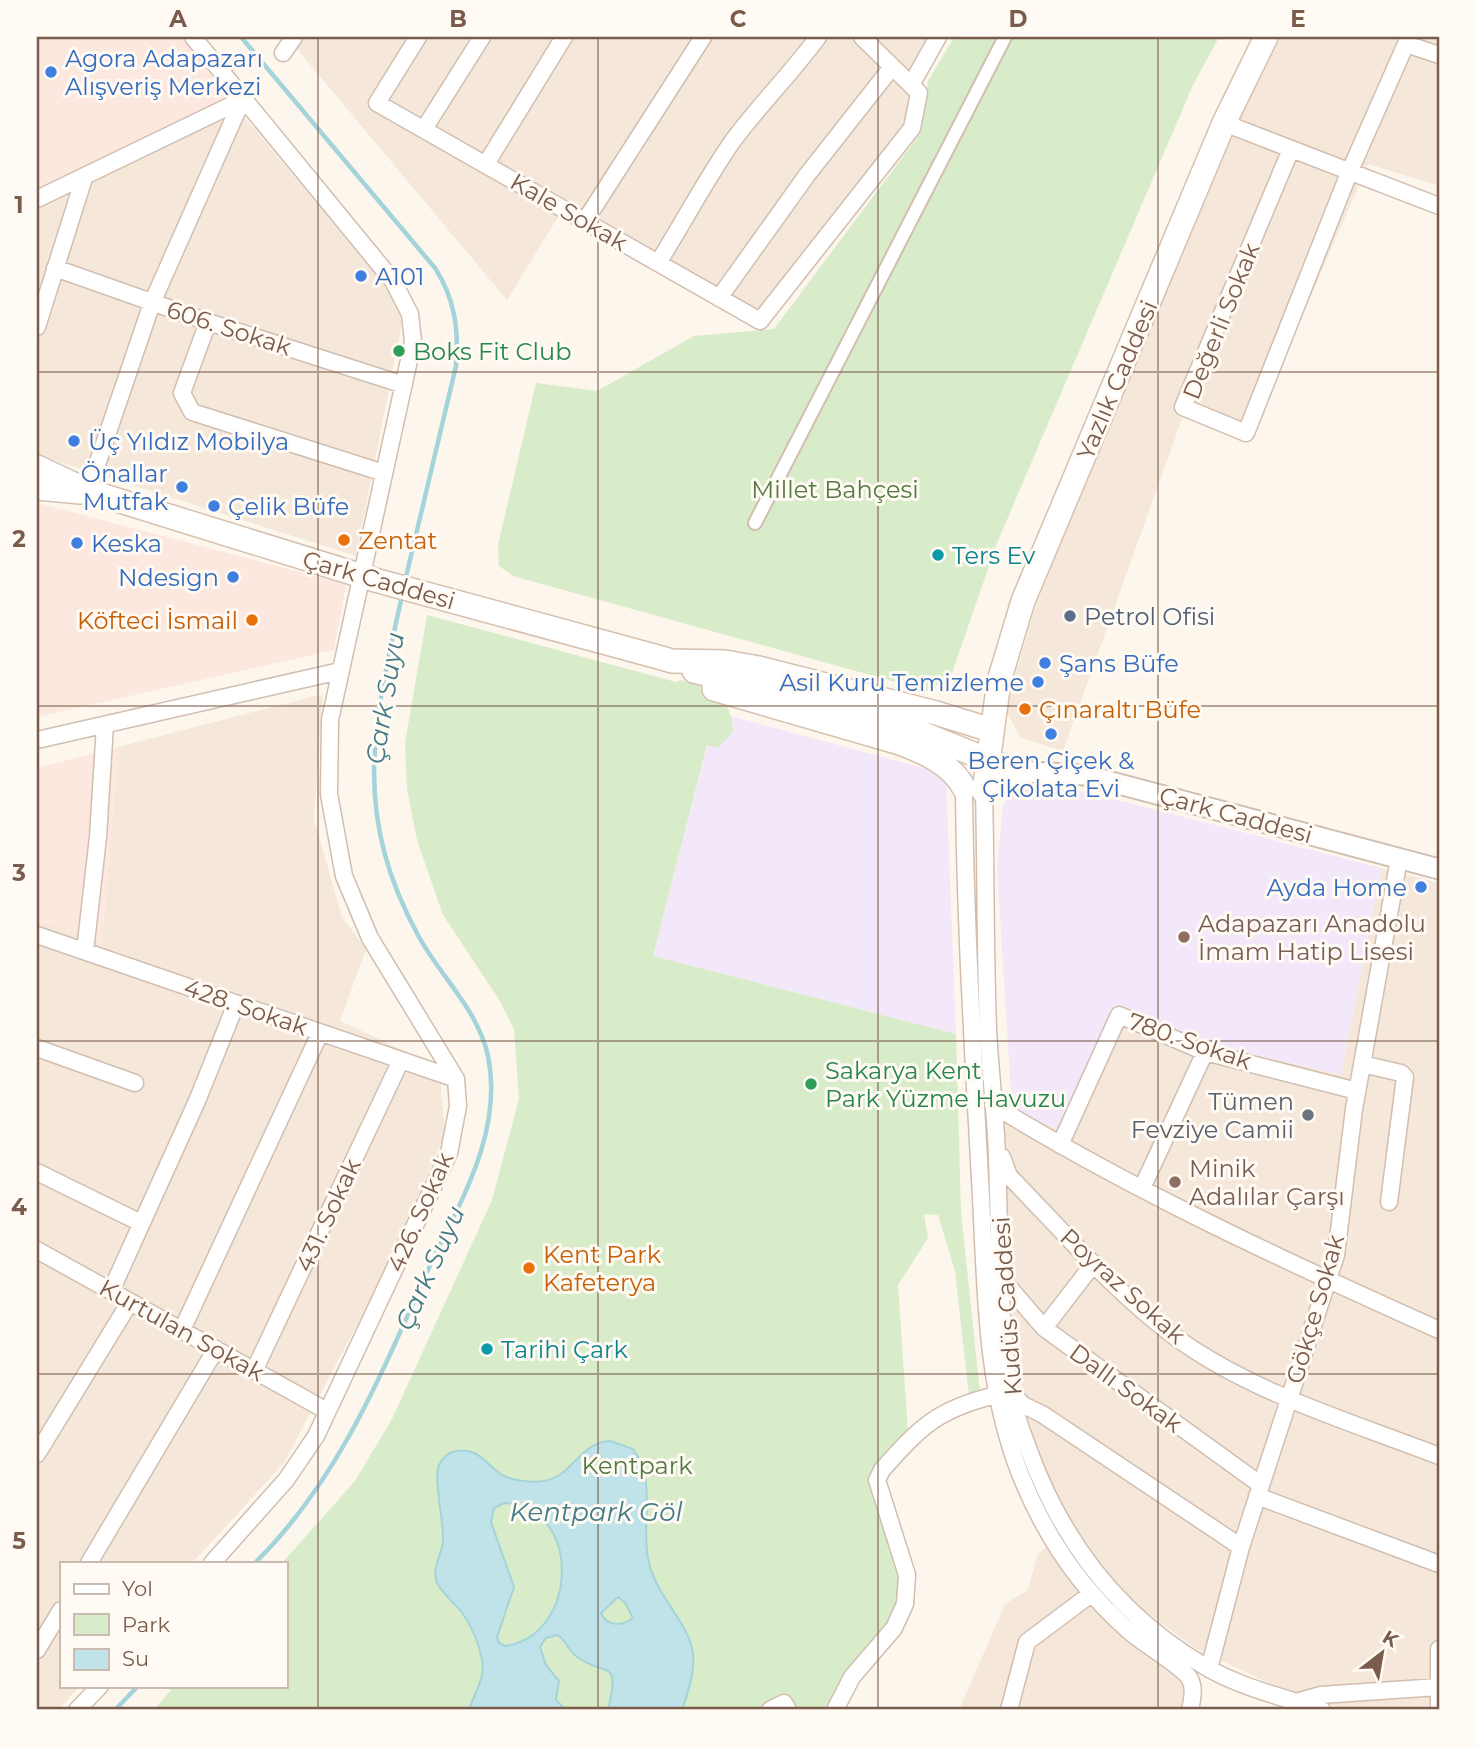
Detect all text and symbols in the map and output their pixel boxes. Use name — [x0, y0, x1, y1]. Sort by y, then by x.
text: A — [168, 5, 187, 33]
text: B — [449, 5, 467, 33]
text: C — [730, 5, 747, 33]
text: D — [1009, 5, 1028, 33]
text: E — [1290, 5, 1306, 33]
place label: Agora Adapazarı Alışveriş Merkezi — [65, 44, 263, 101]
marker: Agora Adapazarı Alışveriş Merkezi — [43, 64, 59, 80]
street label: Kale Sokak — [505, 167, 633, 258]
text: 1 — [14, 191, 24, 219]
street label: Değerli Sokak — [1176, 238, 1266, 404]
place label: A101 — [375, 262, 424, 291]
marker: A101 — [353, 268, 369, 284]
street label: 606. Sokak — [163, 294, 296, 362]
street label: Yazlık Caddesi — [1070, 296, 1164, 464]
place label: Boks Fit Club — [413, 337, 571, 366]
marker: Boks Fit Club — [391, 343, 407, 359]
place label: Üç Yıldız Mobilya — [88, 427, 289, 456]
marker: Üç Yıldız Mobilya — [66, 433, 82, 449]
place label: Önallar Mutfak — [81, 459, 169, 516]
park label: Millet Bahçesi — [751, 475, 919, 504]
marker: Önallar Mutfak — [174, 479, 190, 495]
place label: Çelik Büfe — [228, 492, 349, 521]
marker: Çelik Büfe — [206, 498, 222, 514]
text: 2 — [12, 525, 26, 553]
place label: Zentat — [358, 526, 437, 555]
place label: Keska — [91, 529, 162, 558]
marker: Zentat — [336, 532, 352, 548]
marker: Keska — [69, 535, 85, 551]
place label: Ters Ev — [952, 541, 1035, 570]
street label: Çark Caddesi — [299, 544, 459, 616]
marker: Ters Ev — [930, 547, 946, 563]
place label: Ndesign — [118, 563, 219, 592]
marker: Ndesign — [225, 569, 241, 585]
place label: Petrol Ofisi — [1084, 602, 1215, 631]
place label: Köfteci İsmail — [77, 606, 238, 635]
marker: Petrol Ofisi — [1062, 608, 1078, 624]
marker: Köfteci İsmail — [244, 612, 260, 628]
water label: Çark Suyu — [359, 630, 411, 766]
place label: Şans Büfe — [1059, 649, 1179, 678]
marker: Şans Büfe — [1037, 655, 1053, 671]
place label: Asil Kuru Temizleme — [779, 668, 1024, 697]
marker: Asil Kuru Temizleme — [1030, 674, 1046, 690]
place label: Çınaraltı Büfe — [1039, 695, 1201, 724]
marker: Çınaraltı Büfe — [1017, 701, 1033, 717]
marker: Beren Çiçek & Çikolata Evi — [1043, 726, 1059, 742]
place label: Beren Çiçek & Çikolata Evi — [968, 746, 1134, 803]
street label: Çark Caddesi — [1156, 781, 1316, 849]
text: 3 — [11, 859, 26, 887]
place label: Ayda Home — [1266, 873, 1407, 902]
marker: Ayda Home — [1413, 879, 1429, 895]
place label: Adapazarı Anadolu İmam Hatip Lisesi — [1198, 909, 1426, 966]
marker: Adapazarı Anadolu İmam Hatip Lisesi — [1176, 929, 1192, 945]
street label: 428. Sokak — [180, 972, 312, 1042]
street label: 780. Sokak — [1125, 1006, 1256, 1076]
place label: Sakarya Kent Park Yüzme Havuzu — [825, 1056, 1066, 1113]
marker: Sakarya Kent Park Yüzme Havuzu — [803, 1076, 819, 1092]
place label: Tümen Fevziye Camii — [1131, 1087, 1294, 1144]
marker: Tümen Fevziye Camii — [1300, 1107, 1316, 1123]
street label: 426. Sokak — [381, 1147, 460, 1276]
street label: 431. Sokak — [289, 1153, 367, 1276]
place label: Minik Adalılar Çarşı — [1189, 1154, 1345, 1211]
marker: Minik Adalılar Çarşı — [1167, 1174, 1183, 1190]
text: 4 — [11, 1193, 27, 1221]
water label: Çark Suyu — [388, 1201, 472, 1335]
street label: Kudüs Caddesi — [986, 1216, 1028, 1396]
street label: Poyraz Sokak — [1054, 1222, 1192, 1350]
street label: Gökçe Sokak — [1280, 1230, 1350, 1387]
place label: Kent Park Kafeterya — [543, 1240, 662, 1297]
marker: Kent Park Kafeterya — [521, 1260, 537, 1276]
street label: Kurtulan Sokak — [94, 1273, 270, 1388]
place label: Tarihi Çark — [501, 1335, 629, 1364]
street label: Dallı Sokak — [1064, 1337, 1188, 1439]
marker: Tarihi Çark — [479, 1341, 495, 1357]
park label: Kentpark — [581, 1451, 693, 1480]
water label: Kentpark Göl — [510, 1496, 682, 1528]
text: 5 — [12, 1527, 26, 1555]
legend — [60, 1562, 287, 1688]
text: Yol — [122, 1576, 153, 1601]
text: Park — [122, 1612, 170, 1637]
north arrow — [1346, 1618, 1416, 1688]
text: K — [1379, 1625, 1403, 1653]
text: Su — [122, 1646, 149, 1671]

